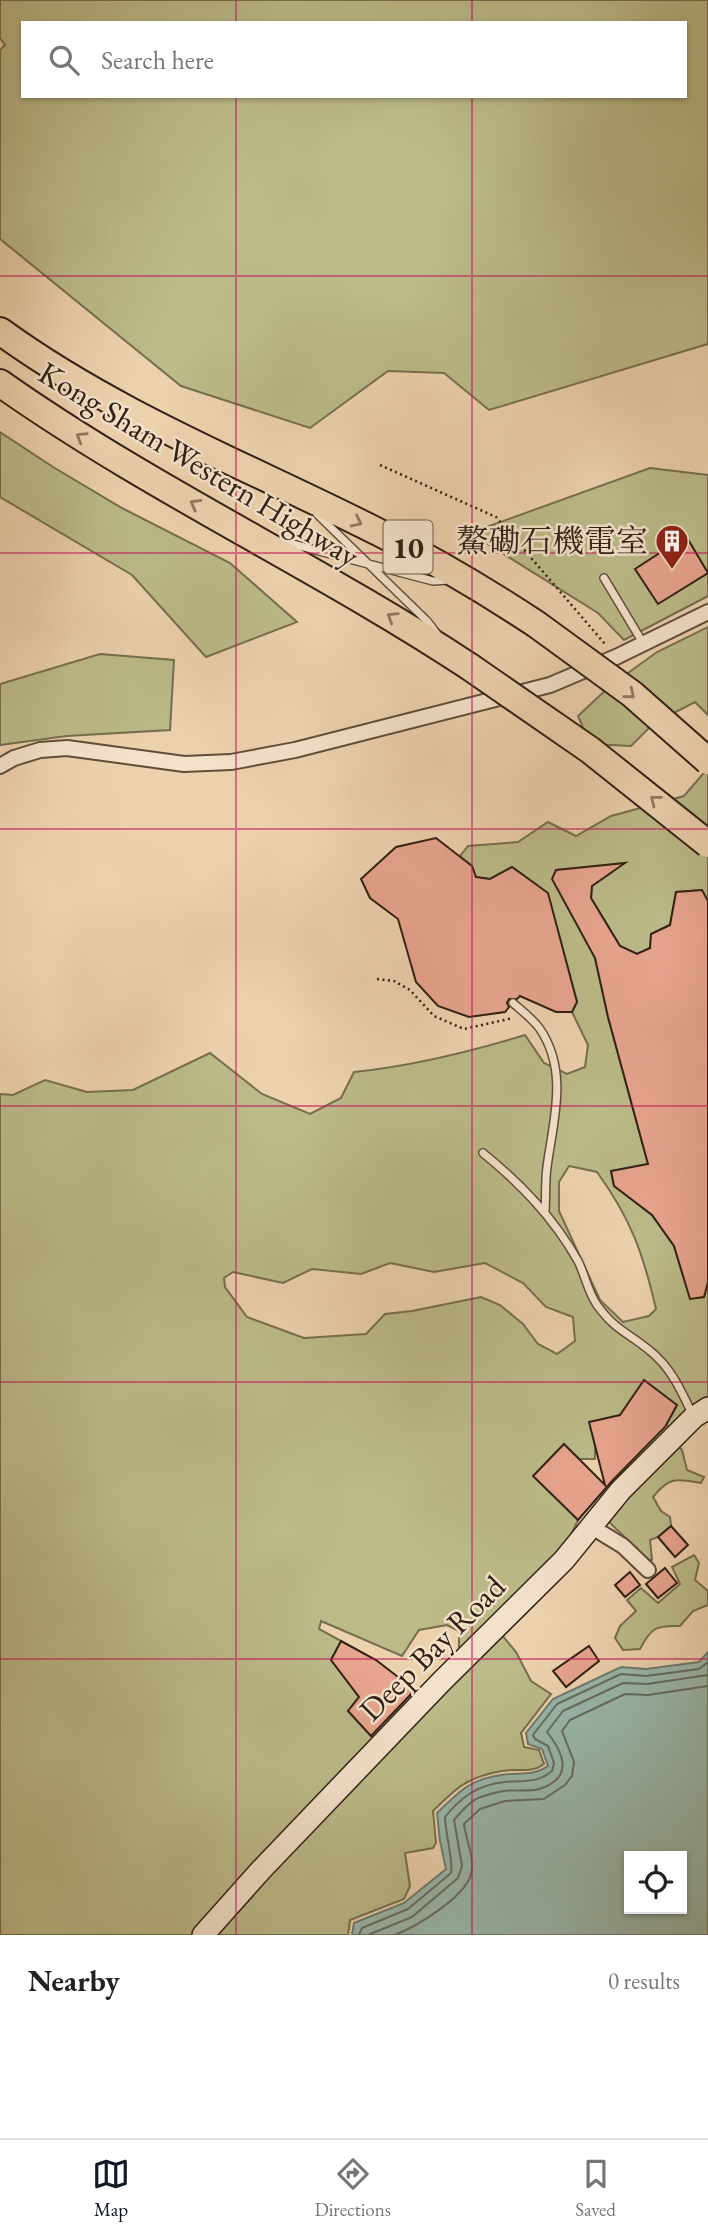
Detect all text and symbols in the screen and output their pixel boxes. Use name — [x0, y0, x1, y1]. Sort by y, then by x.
search box — [21, 21, 687, 98]
icon: search — [45, 41, 83, 79]
text: Search here — [101, 43, 214, 77]
street label: Kong Sham Western Highway — [31, 351, 368, 577]
one-way arrow — [75, 432, 88, 445]
one-way arrow — [190, 499, 203, 512]
one-way arrow — [350, 513, 362, 527]
road number: 10 — [384, 520, 432, 574]
place label: 鰲磡石機電室 — [456, 520, 648, 562]
building icon: 鰲磡石機電室 — [653, 522, 691, 571]
one-way arrow — [387, 613, 400, 626]
one-way arrow — [622, 686, 635, 698]
one-way arrow — [651, 796, 663, 809]
street label: Deep Bay Road — [350, 1565, 515, 1730]
map controls — [624, 1851, 687, 1914]
button: locate — [624, 1851, 687, 1914]
text: Nearby — [28, 1961, 120, 2000]
text: 0 results — [608, 1966, 680, 1996]
tab: Map — [92, 2155, 130, 2222]
tab: Directions — [314, 2155, 391, 2222]
tab: Saved — [575, 2155, 616, 2222]

